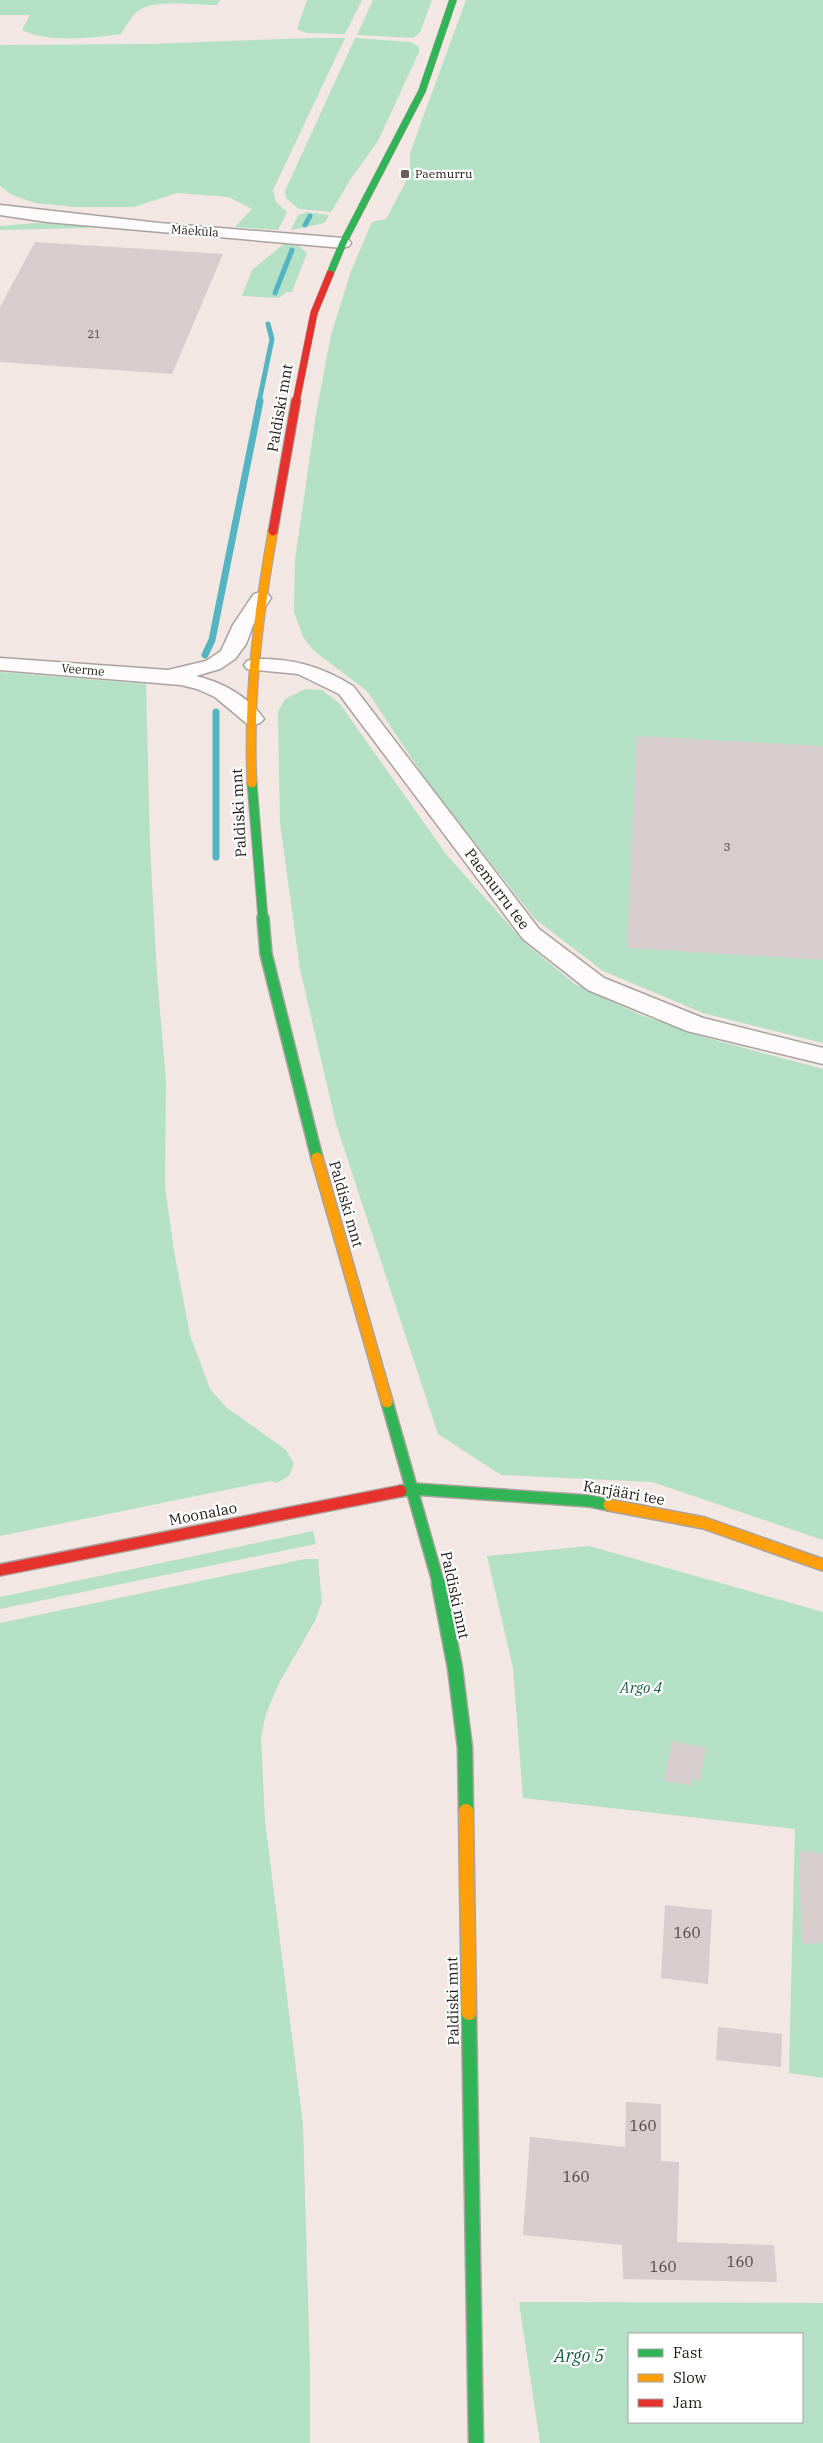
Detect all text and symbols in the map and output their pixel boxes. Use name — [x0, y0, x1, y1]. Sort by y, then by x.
place label: Paemurru — [415, 166, 473, 181]
marker: Paemurru — [399, 168, 411, 180]
street label: Mäeküla — [171, 221, 220, 240]
house number: 21 — [87, 327, 101, 341]
street label: Paldiski mnt — [262, 362, 297, 453]
street label: Veerme — [61, 660, 105, 679]
street label: Paldiski mnt — [227, 768, 250, 858]
house number: 3 — [723, 839, 731, 854]
street label: Paemurru tee — [461, 844, 534, 933]
street label: Paldiski mnt — [325, 1158, 368, 1249]
street label: Karjääri tee — [582, 1476, 666, 1509]
street label: Moonalao — [167, 1498, 239, 1529]
street label: Paldiski mnt — [437, 1549, 474, 1640]
park label: Argo 4 — [619, 1678, 662, 1697]
house number: 160 — [673, 1923, 701, 1942]
street label: Paldiski mnt — [442, 1956, 463, 2046]
house number: 160 — [629, 2116, 657, 2135]
house number: 160 — [562, 2167, 590, 2186]
house number: 160 — [726, 2252, 754, 2271]
house number: 160 — [649, 2257, 677, 2276]
legend — [628, 2333, 803, 2423]
text: Fast — [673, 2343, 703, 2362]
park label: Argo 5 — [553, 2344, 605, 2367]
text: Slow — [673, 2368, 707, 2387]
text: Jam — [673, 2393, 702, 2412]

